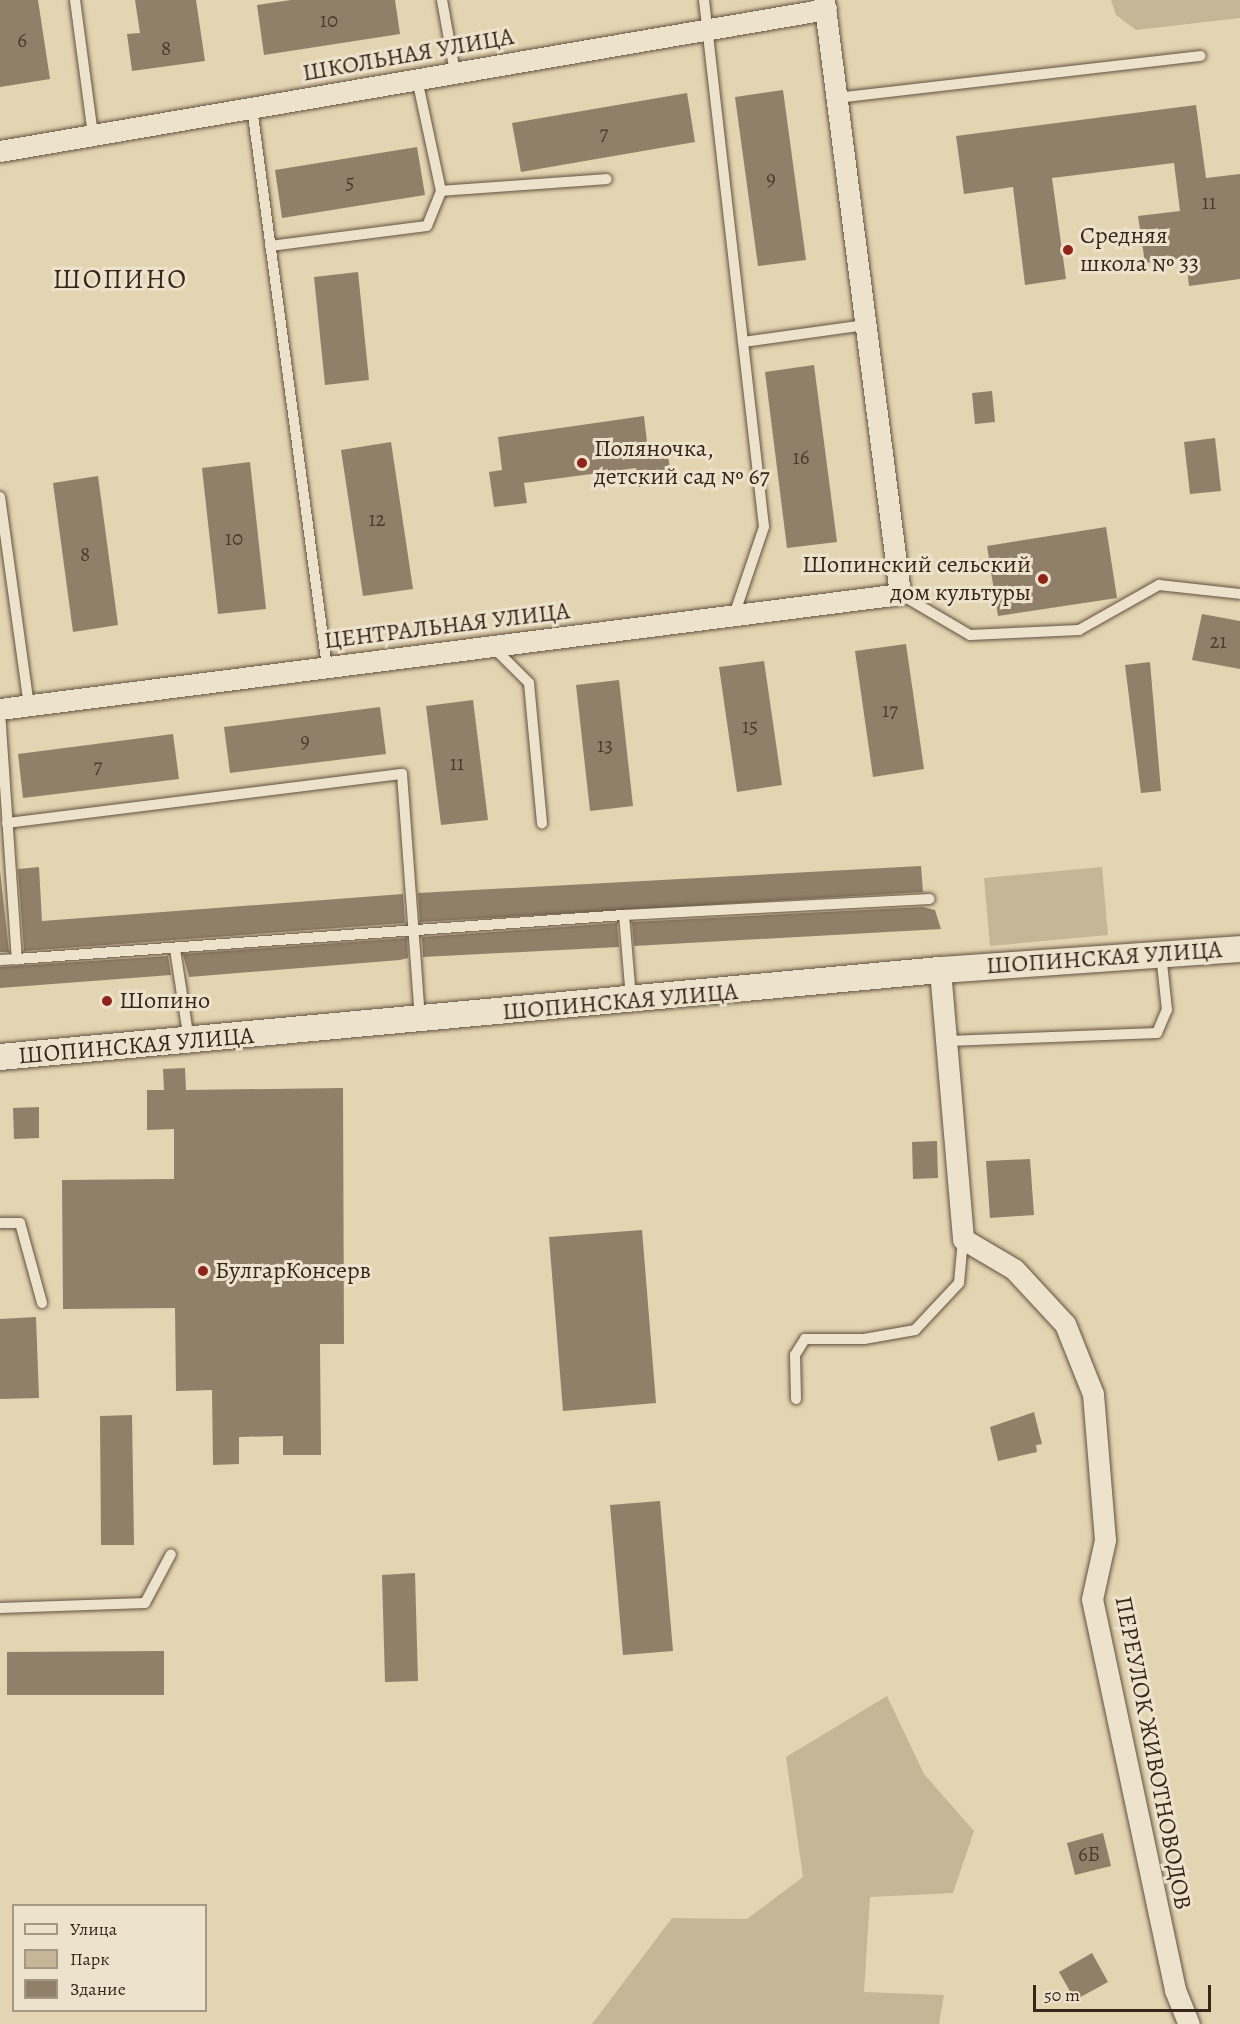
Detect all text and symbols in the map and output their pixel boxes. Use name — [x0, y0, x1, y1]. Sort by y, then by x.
house number: 10 — [320, 7, 338, 33]
street label: ШКОЛЬНАЯ УЛИЦА — [300, 22, 516, 88]
house number: 6 — [17, 27, 27, 53]
house number: 8 — [161, 35, 171, 61]
house number: 7 — [600, 120, 608, 146]
house number: 9 — [766, 165, 776, 191]
house number: 5 — [345, 169, 355, 195]
house number: 11 — [1202, 189, 1216, 215]
place label: Средняя школа № 33 — [1080, 222, 1199, 278]
marker: Средняя школа № 33 — [1061, 243, 1075, 257]
district label: ШОПИНО — [53, 264, 187, 296]
place label: Поляночка, детский сад № 67 — [594, 435, 770, 491]
house number: 16 — [793, 444, 809, 470]
marker: Поляночка, детский сад № 67 — [575, 456, 589, 470]
house number: 12 — [368, 506, 386, 532]
house number: 10 — [225, 525, 243, 551]
house number: 8 — [80, 541, 90, 567]
place label: Шопинский сельский дом культуры — [802, 551, 1031, 607]
marker: Шопинский сельский дом культуры — [1036, 572, 1050, 586]
street label: ЦЕНТРАЛЬНАЯ УЛИЦА — [323, 597, 571, 655]
house number: 21 — [1209, 628, 1227, 654]
house number: 17 — [882, 697, 898, 723]
house number: 15 — [742, 713, 758, 739]
house number: 9 — [300, 727, 310, 753]
house number: 13 — [597, 732, 613, 758]
house number: 11 — [450, 750, 464, 776]
house number: 7 — [94, 753, 102, 779]
street label: ШОПИНСКАЯ УЛИЦА — [985, 935, 1223, 981]
street label: ШОПИНСКАЯ УЛИЦА — [501, 977, 739, 1027]
place label: Шопино — [119, 987, 210, 1015]
marker: Шопино — [100, 994, 114, 1008]
street label: ШОПИНСКАЯ УЛИЦА — [17, 1021, 255, 1071]
place label: БулгарКонсерв — [215, 1257, 371, 1285]
marker: БулгарКонсерв — [196, 1264, 210, 1278]
street label: ПЕРЕУЛОК ЖИВОТНОВОДОВ — [1108, 1594, 1198, 1912]
house number: 6Б — [1078, 1841, 1100, 1867]
legend — [12, 1904, 207, 2012]
text: Улица — [70, 1917, 117, 1941]
text: Парк — [70, 1947, 110, 1971]
scale bar — [1036, 1973, 1214, 2011]
text: Здание — [70, 1977, 126, 2001]
text: 50 m — [1044, 1983, 1080, 2007]

